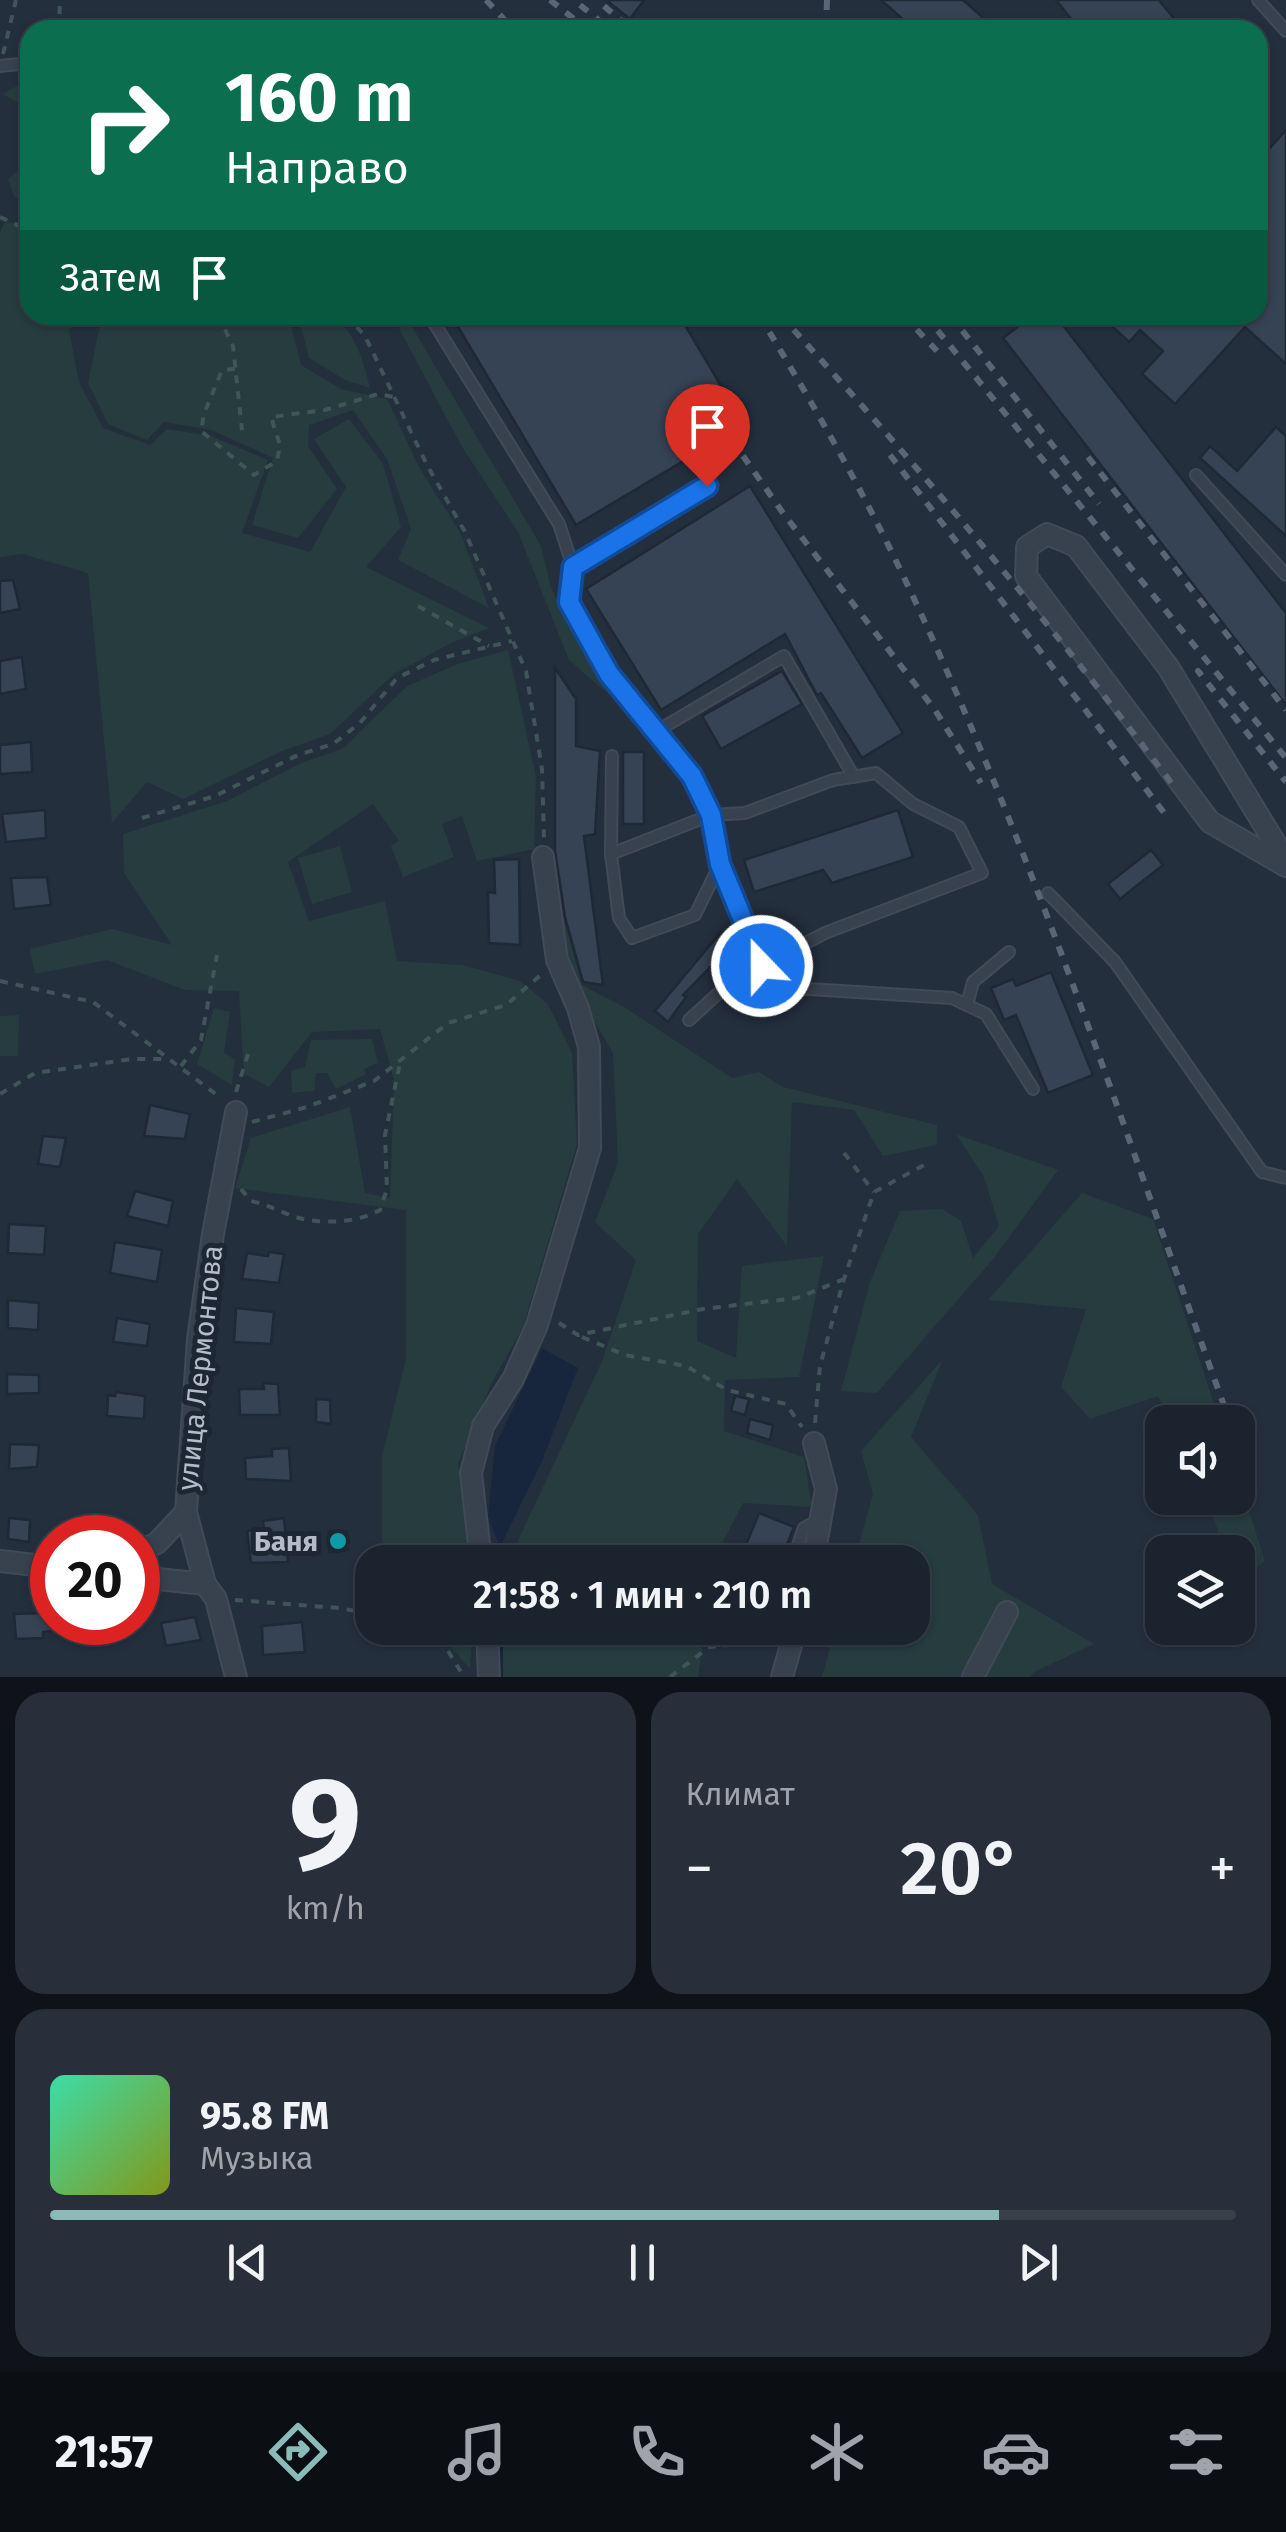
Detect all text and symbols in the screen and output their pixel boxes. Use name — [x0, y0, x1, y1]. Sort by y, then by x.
text: 160 m — [225, 56, 414, 140]
icon: right — [60, 60, 190, 190]
text: Направо — [225, 141, 409, 195]
icon: arrive — [182, 250, 237, 305]
text: Затем — [60, 255, 162, 301]
pin — [665, 384, 750, 487]
icon: arrive — [680, 399, 735, 454]
position arrow — [710, 914, 814, 1018]
street label: улица Лермонтова — [171, 1244, 229, 1492]
map controls — [1145, 1405, 1255, 1645]
button: sound — [1145, 1405, 1255, 1515]
speed limit sign: 20 — [30, 1515, 160, 1645]
place label: Баня — [254, 1525, 318, 1558]
marker: Баня — [327, 1530, 349, 1552]
button: layers — [1145, 1535, 1255, 1645]
text: 21:58 · 1 мин · 210 m — [473, 1572, 812, 1618]
text: 9 — [289, 1746, 362, 1902]
text: Климат — [686, 1775, 795, 1813]
text: 20° — [900, 1824, 1021, 1914]
text: − — [686, 1836, 713, 1902]
text: + — [1209, 1836, 1236, 1902]
text: km/h — [286, 1889, 365, 1927]
text: 95.8 FM — [200, 2093, 329, 2139]
text: Музыка — [200, 2139, 313, 2177]
icon: previous — [220, 2235, 275, 2290]
icon: pause — [615, 2235, 670, 2290]
icon: next — [1011, 2235, 1066, 2290]
icon: directions — [263, 2417, 333, 2487]
icon: music — [442, 2417, 512, 2487]
icon: phone — [622, 2417, 692, 2487]
icon: climate — [802, 2417, 872, 2487]
icon: car — [981, 2417, 1051, 2487]
icon: filters — [1161, 2417, 1231, 2487]
text: 21:57 — [55, 2425, 153, 2479]

